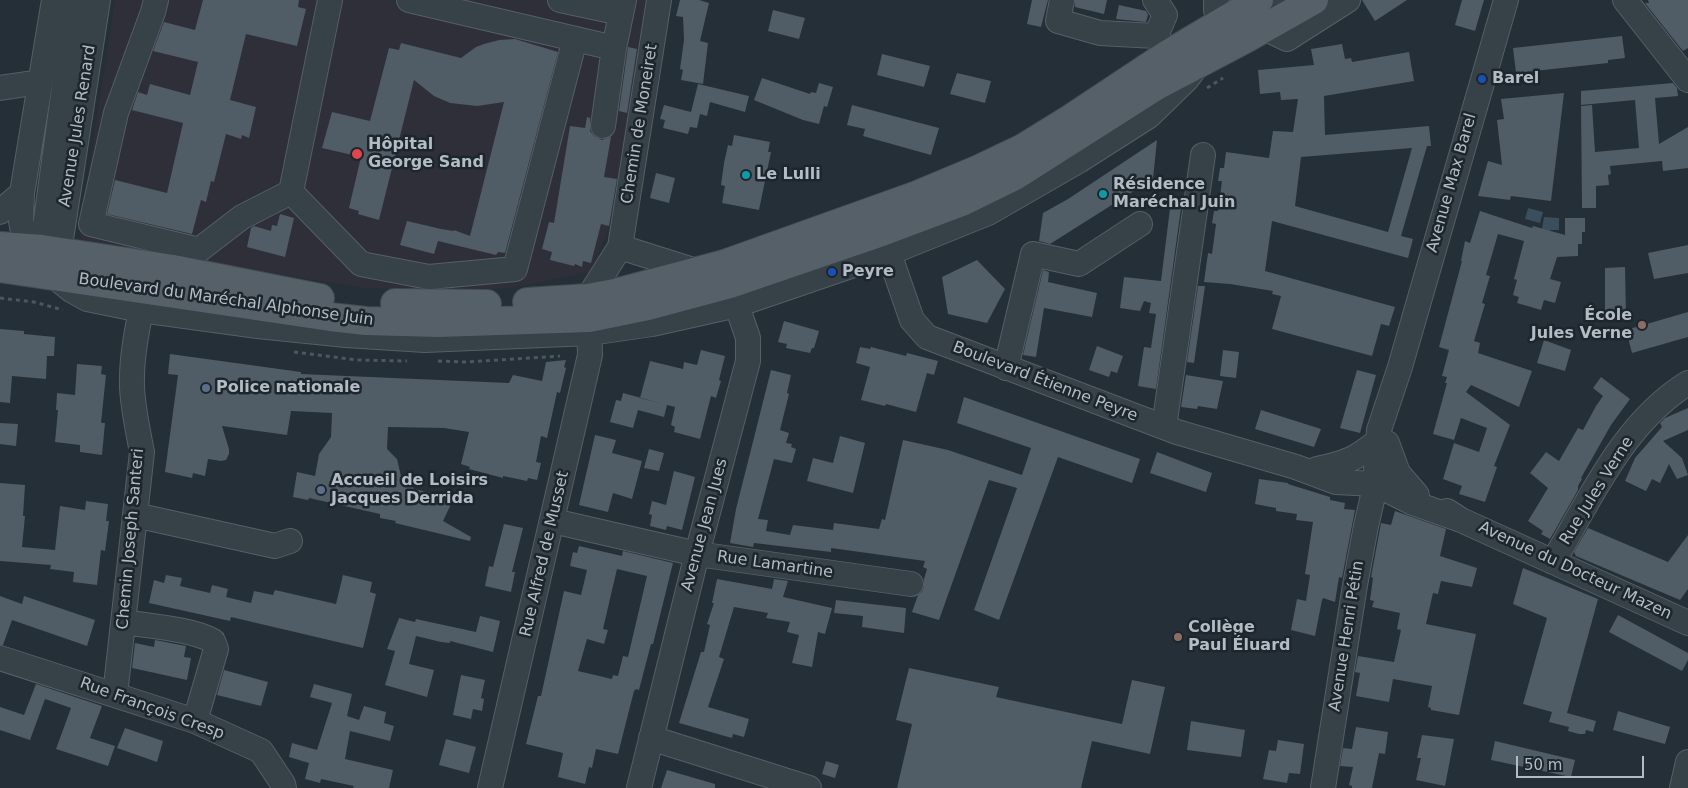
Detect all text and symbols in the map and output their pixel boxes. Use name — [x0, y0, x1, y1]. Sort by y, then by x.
street label: Chemin de Moneiret — [618, 43, 662, 205]
street label: Avenue Jules Renard — [56, 44, 100, 208]
place label: Barel — [1492, 69, 1539, 89]
marker: Barel — [1476, 73, 1488, 85]
street label: Avenue Max Barel — [1423, 111, 1481, 255]
place label: Hôpital George Sand — [368, 135, 484, 173]
marker: Hôpital George Sand — [350, 147, 364, 161]
place label: Le Lulli — [756, 165, 821, 185]
marker: Le Lulli — [740, 169, 752, 181]
place label: Résidence Maréchal Juin — [1113, 175, 1235, 213]
marker: Résidence Maréchal Juin — [1097, 188, 1109, 200]
place label: Peyre — [842, 262, 894, 282]
marker: Peyre — [826, 266, 838, 278]
street label: Boulevard du Maréchal Alphonse Juin — [77, 270, 375, 330]
place label: École Jules Verne — [1531, 306, 1632, 344]
marker: École Jules Verne — [1636, 319, 1648, 331]
street label: Boulevard Étienne Peyre — [950, 338, 1140, 426]
place label: Police nationale — [216, 378, 360, 398]
marker: Police nationale — [200, 382, 212, 394]
street label: Rue Jules Verne — [1556, 433, 1638, 549]
street label: Chemin Joseph Santeri — [114, 448, 148, 630]
street label: Avenue Jean Jues — [678, 456, 732, 594]
street label: Rue Alfred de Musset — [517, 469, 573, 639]
place label: Accueil de Loisirs Jacques Derrida — [331, 471, 488, 509]
marker: Accueil de Loisirs Jacques Derrida — [315, 484, 327, 496]
street label: Avenue du Docteur Mazen — [1475, 518, 1675, 624]
street label: Rue Lamartine — [716, 547, 834, 583]
street label: Avenue Henri Pétin — [1326, 559, 1368, 713]
place label: Collège Paul Éluard — [1188, 618, 1290, 656]
marker: Collège Paul Éluard — [1172, 631, 1184, 643]
street label: Rue François Cresp — [77, 674, 227, 744]
scale bar — [1518, 746, 1646, 778]
text: 50 m — [1524, 756, 1562, 774]

